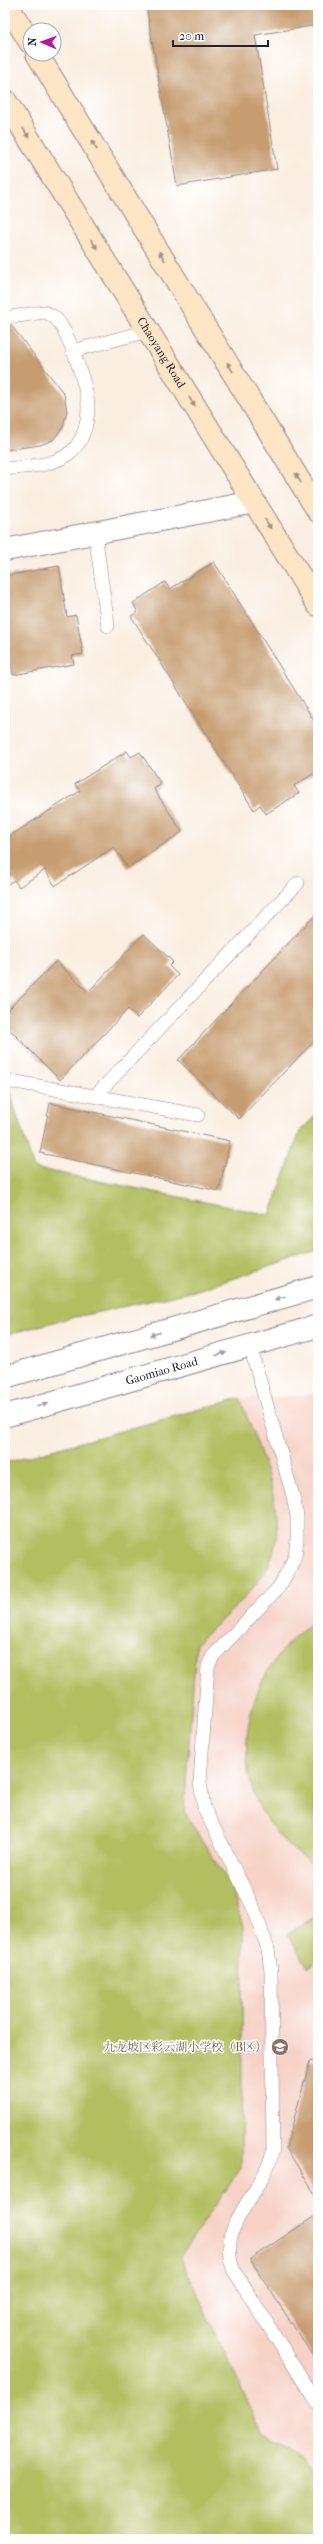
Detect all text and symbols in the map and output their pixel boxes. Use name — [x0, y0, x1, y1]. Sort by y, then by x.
north arrow — [22, 22, 62, 62]
scale bar — [173, 22, 268, 48]
text: 20 m — [179, 29, 204, 43]
text: N — [26, 37, 39, 46]
one-way arrow — [22, 127, 29, 139]
one-way arrow — [90, 139, 97, 151]
one-way arrow — [91, 238, 98, 250]
one-way arrow — [158, 250, 165, 262]
street label: Chaoyang Road — [134, 314, 189, 391]
one-way arrow — [226, 361, 233, 373]
one-way arrow — [189, 396, 196, 408]
one-way arrow — [294, 472, 301, 484]
one-way arrow — [264, 519, 272, 529]
one-way arrow — [274, 1295, 286, 1301]
one-way arrow — [149, 1331, 162, 1337]
one-way arrow — [215, 1351, 227, 1357]
street label: Gaomiao Road — [124, 1354, 200, 1388]
one-way arrow — [36, 1402, 49, 1408]
school or university icon: 九龙坡区彩云湖小学校（B区） — [270, 2037, 290, 2057]
place label: 九龙坡区彩云湖小学校（B区） — [103, 2040, 267, 2054]

